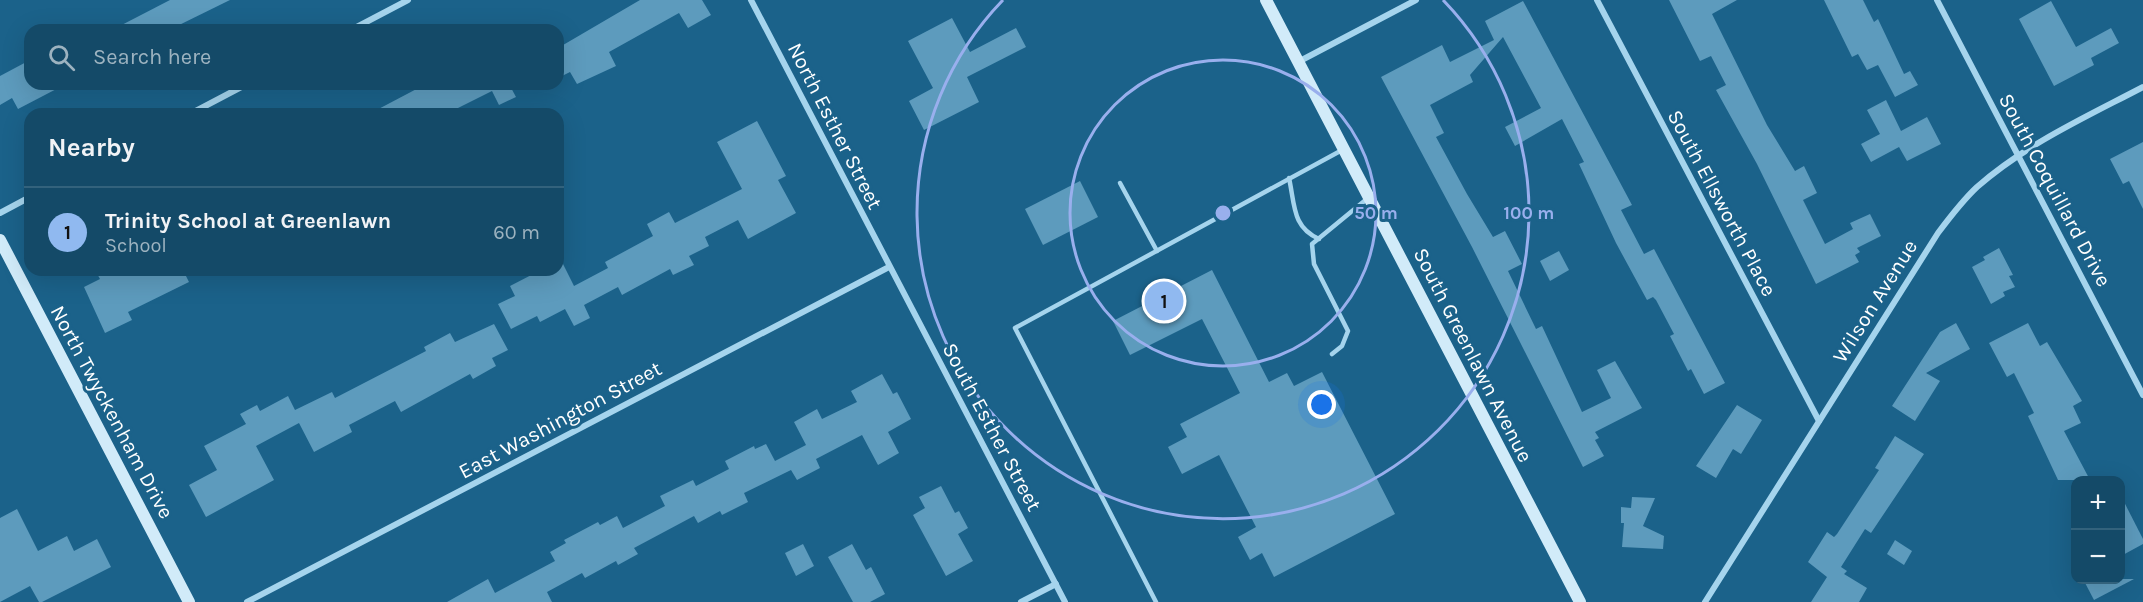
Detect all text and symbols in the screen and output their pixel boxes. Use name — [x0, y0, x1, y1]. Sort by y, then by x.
search box — [24, 24, 564, 90]
street label: North Esther Street — [783, 39, 887, 213]
icon: search — [45, 41, 78, 74]
text: Search here — [93, 44, 211, 70]
street label: South Coquillard Drive — [1994, 89, 2116, 291]
street label: South Ellsworth Place — [1663, 106, 1781, 300]
text: Nearby — [48, 132, 135, 163]
text: 50 m — [1354, 202, 1398, 224]
text: 100 m — [1504, 202, 1554, 224]
centre of rings — [1213, 203, 1233, 223]
text: Trinity School at Greenlawn — [105, 208, 391, 234]
text: 1 — [64, 221, 71, 244]
text: 60 m — [493, 221, 540, 244]
text: School — [105, 234, 167, 257]
street label: Wilson Avenue — [1828, 235, 1922, 367]
street label: South Greenlawn Avenue — [1408, 244, 1538, 466]
pin: 1 — [1144, 278, 1184, 324]
street label: North Twyckenham Drive — [46, 301, 178, 523]
street label: South Esther Street — [938, 339, 1047, 515]
street label: East Washington Street — [455, 356, 666, 484]
your location — [1307, 390, 1336, 419]
map controls — [2071, 476, 2125, 584]
button: + — [2071, 476, 2125, 530]
button: − — [2071, 530, 2125, 584]

